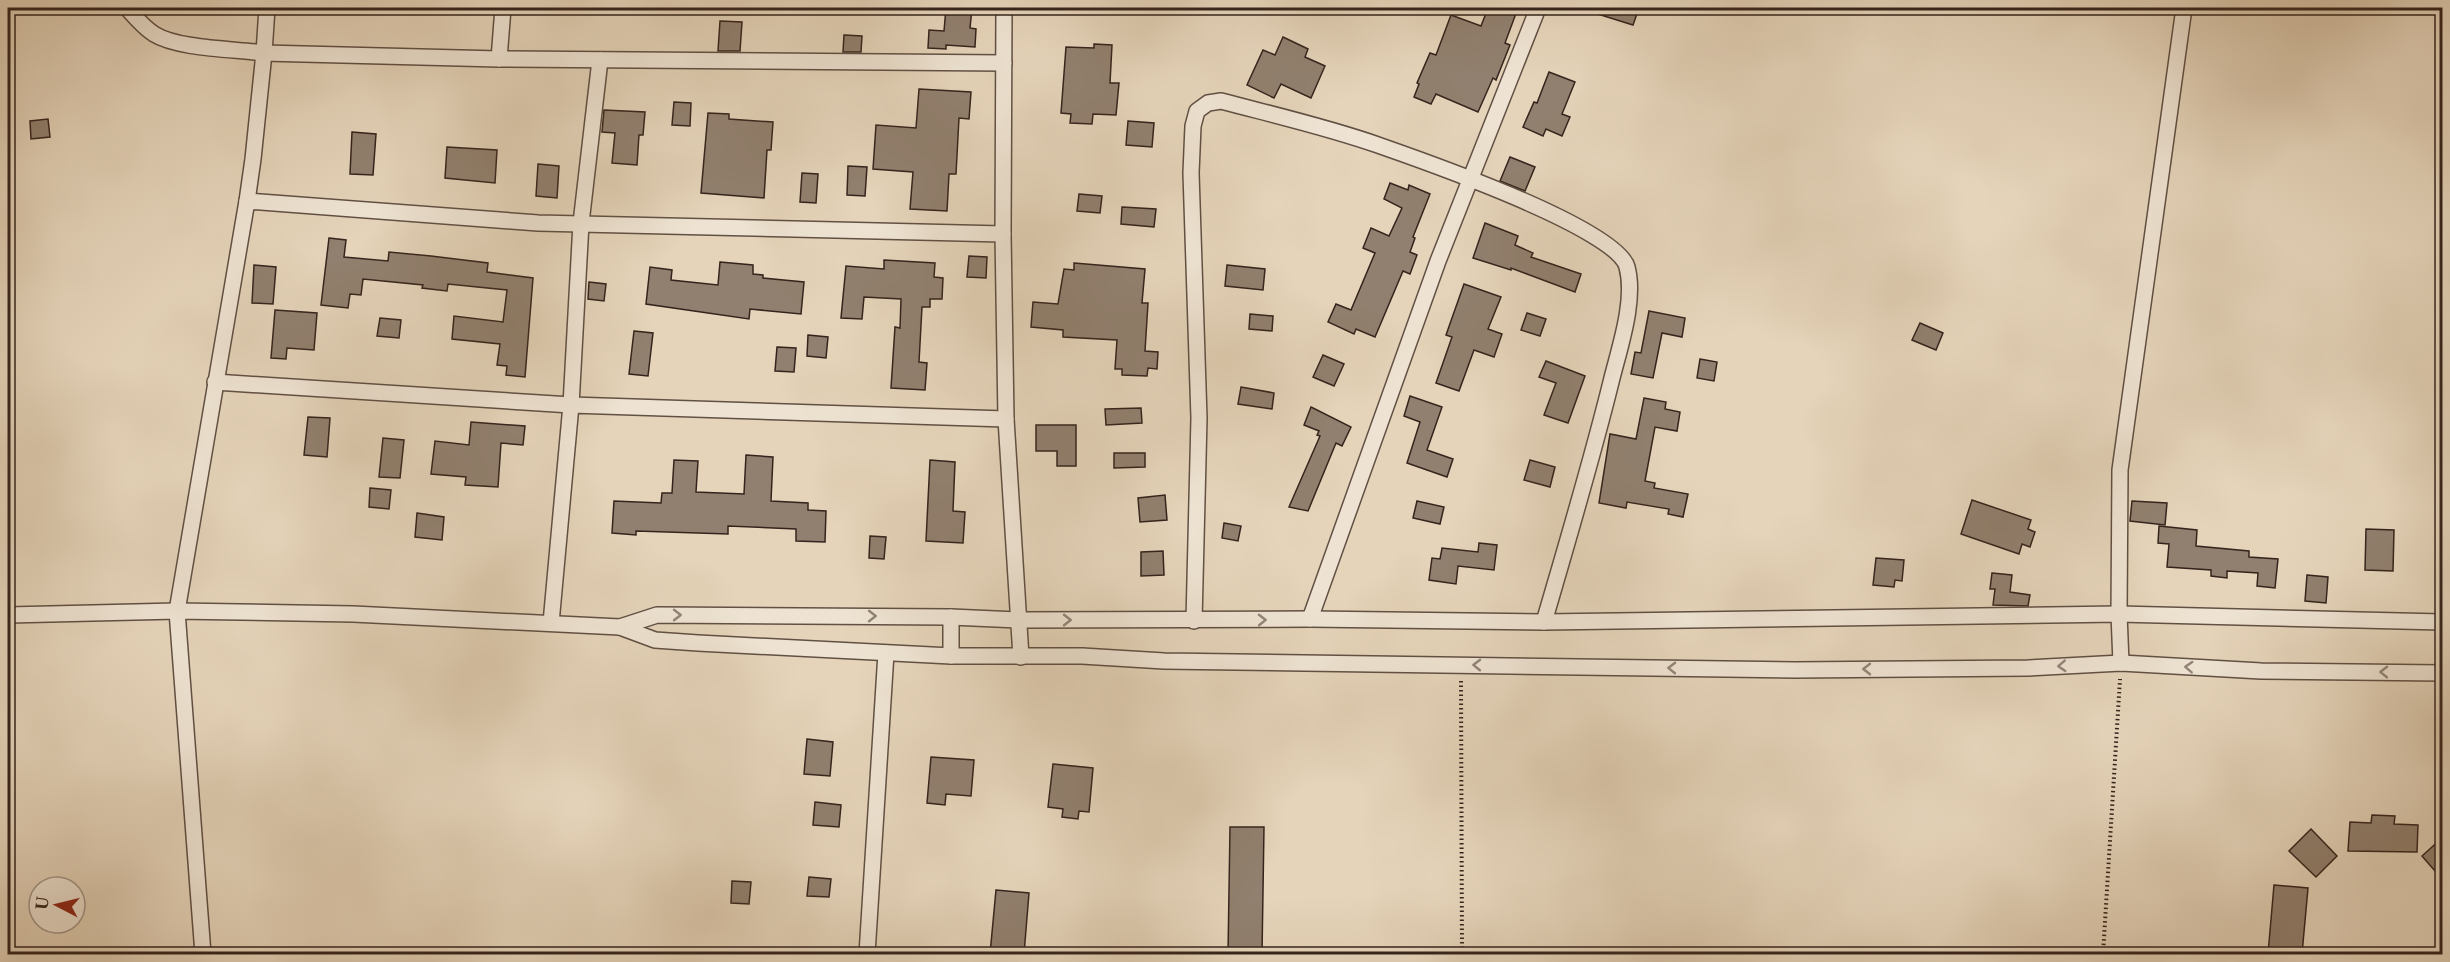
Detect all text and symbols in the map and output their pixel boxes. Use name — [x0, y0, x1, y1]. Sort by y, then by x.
one-way arrow — [673, 609, 682, 621]
one-way arrow — [867, 610, 876, 623]
one-way arrow — [1062, 614, 1071, 626]
one-way arrow — [1257, 614, 1266, 626]
one-way arrow — [1473, 659, 1482, 671]
one-way arrow — [2058, 660, 2067, 673]
one-way arrow — [2185, 661, 2194, 674]
one-way arrow — [1668, 662, 1677, 674]
one-way arrow — [1863, 663, 1872, 675]
one-way arrow — [2380, 666, 2389, 679]
north arrow — [27, 875, 87, 935]
text: U — [31, 896, 53, 911]

